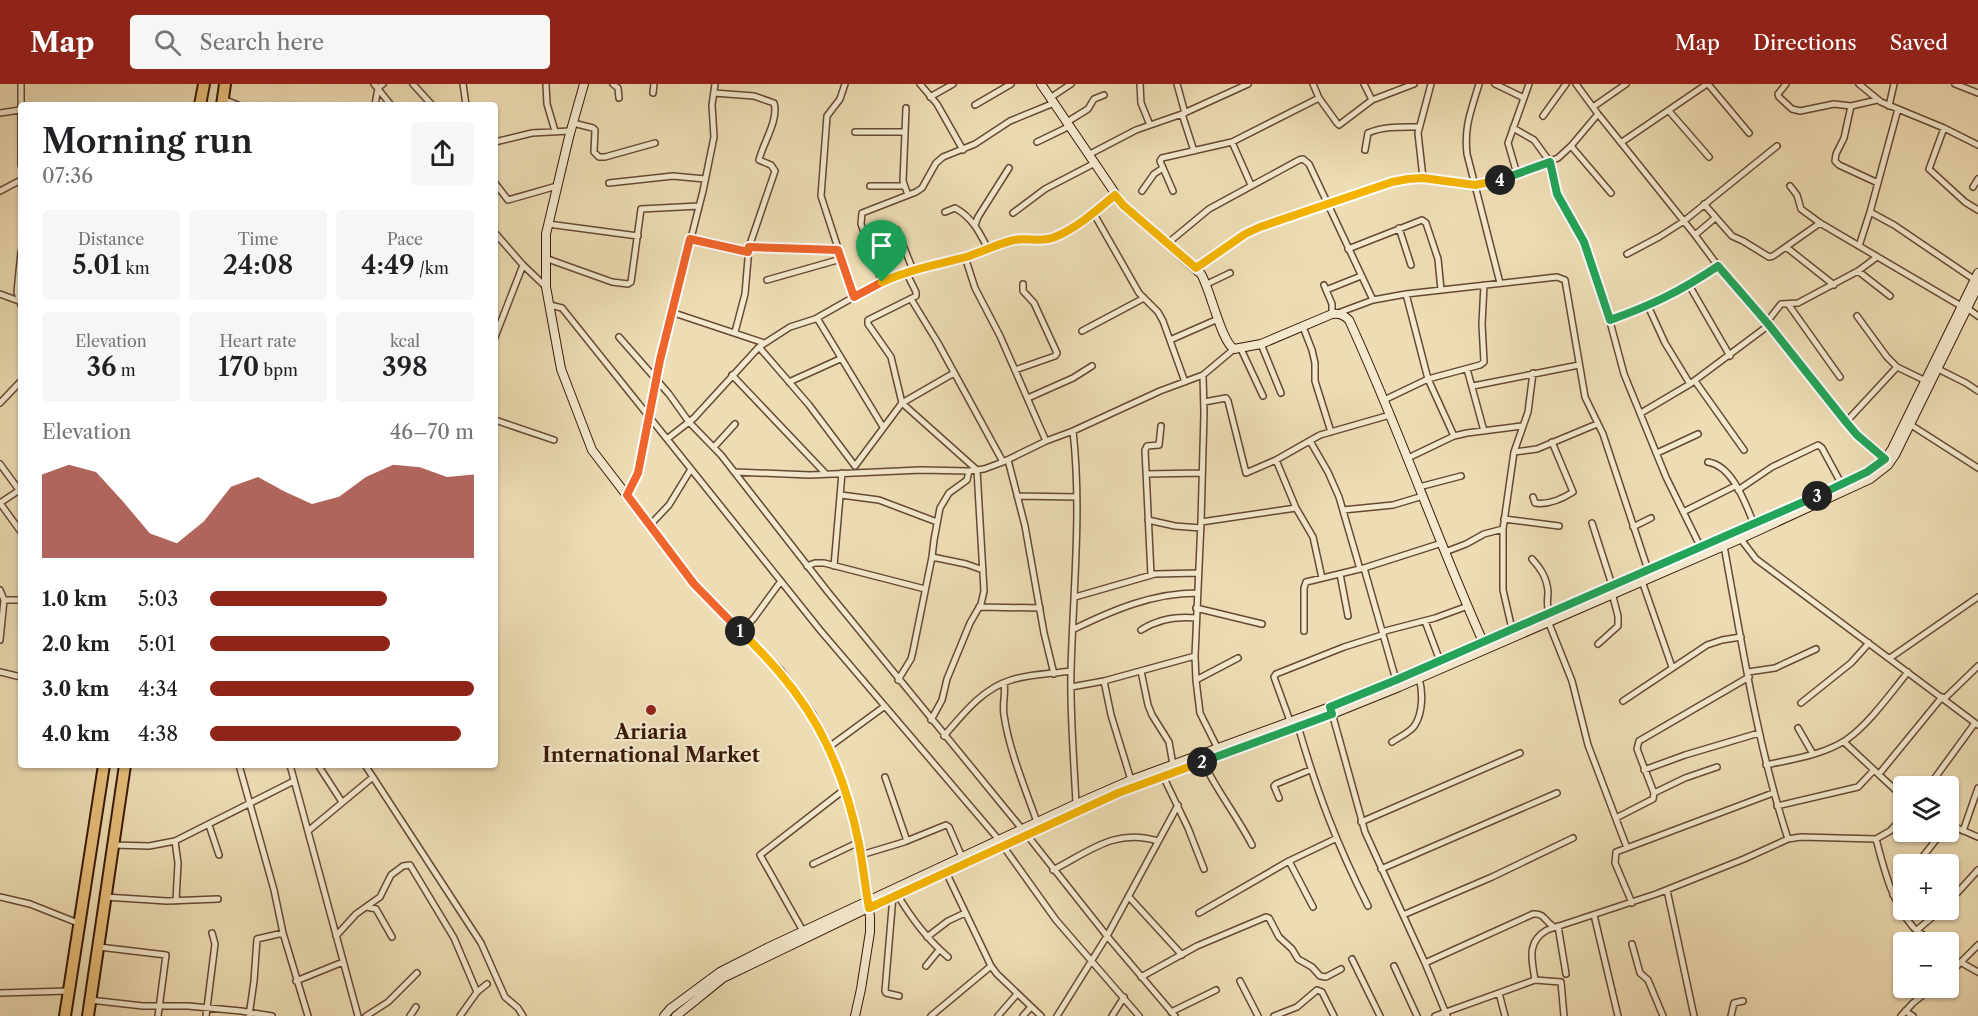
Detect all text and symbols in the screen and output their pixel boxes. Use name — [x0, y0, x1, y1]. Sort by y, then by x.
search box — [130, 15, 550, 69]
text: Map — [30, 25, 94, 59]
icon: search — [151, 26, 184, 59]
text: Search here — [199, 29, 324, 56]
text: Map — [1675, 30, 1720, 55]
text: Directions — [1753, 30, 1857, 55]
text: Saved — [1890, 30, 1948, 55]
text: Morning run — [42, 121, 253, 162]
button: share — [411, 122, 474, 185]
text: 07:36 — [42, 164, 93, 188]
pin: 4 — [1485, 165, 1515, 195]
text: 4 — [1495, 170, 1505, 190]
pin — [856, 220, 907, 282]
text: Distance — [78, 229, 144, 249]
text: Time — [238, 229, 278, 249]
text: Pace — [387, 229, 423, 249]
icon: arrive — [865, 229, 898, 262]
text: 5.01 — [72, 249, 121, 281]
text: 24:08 — [223, 249, 293, 281]
text: 4:49 — [361, 249, 415, 281]
text: km — [121, 258, 150, 278]
text: /km — [415, 258, 449, 278]
text: Elevation — [75, 331, 147, 351]
text: Heart rate — [219, 331, 297, 351]
text: kcal — [390, 331, 420, 351]
text: 36 — [86, 351, 116, 383]
text: 170 — [218, 351, 259, 383]
text: 398 — [382, 351, 428, 383]
text: m — [116, 360, 136, 380]
text: bpm — [259, 360, 298, 380]
text: Elevation — [42, 420, 131, 444]
text: 46–70 m — [390, 420, 474, 444]
pin: 3 — [1802, 481, 1832, 511]
text: 3 — [1812, 486, 1822, 506]
text: 1.0 km — [42, 587, 107, 611]
text: 5:03 — [138, 587, 178, 611]
pin: 1 — [725, 616, 755, 646]
text: 1 — [736, 621, 744, 641]
text: 2.0 km — [42, 632, 110, 656]
text: 5:01 — [138, 632, 176, 656]
text: 3.0 km — [42, 677, 109, 701]
text: 4:34 — [138, 677, 178, 701]
marker: Ariaria International Market — [644, 703, 658, 717]
place label: Ariaria International Market — [542, 720, 760, 767]
text: 4.0 km — [42, 722, 110, 746]
text: 4:38 — [138, 722, 178, 746]
pin: 2 — [1187, 747, 1217, 777]
text: 2 — [1197, 752, 1207, 772]
map controls — [1893, 776, 1959, 998]
button: layers — [1893, 776, 1959, 842]
button: + — [1893, 854, 1959, 920]
button: − — [1893, 932, 1959, 998]

